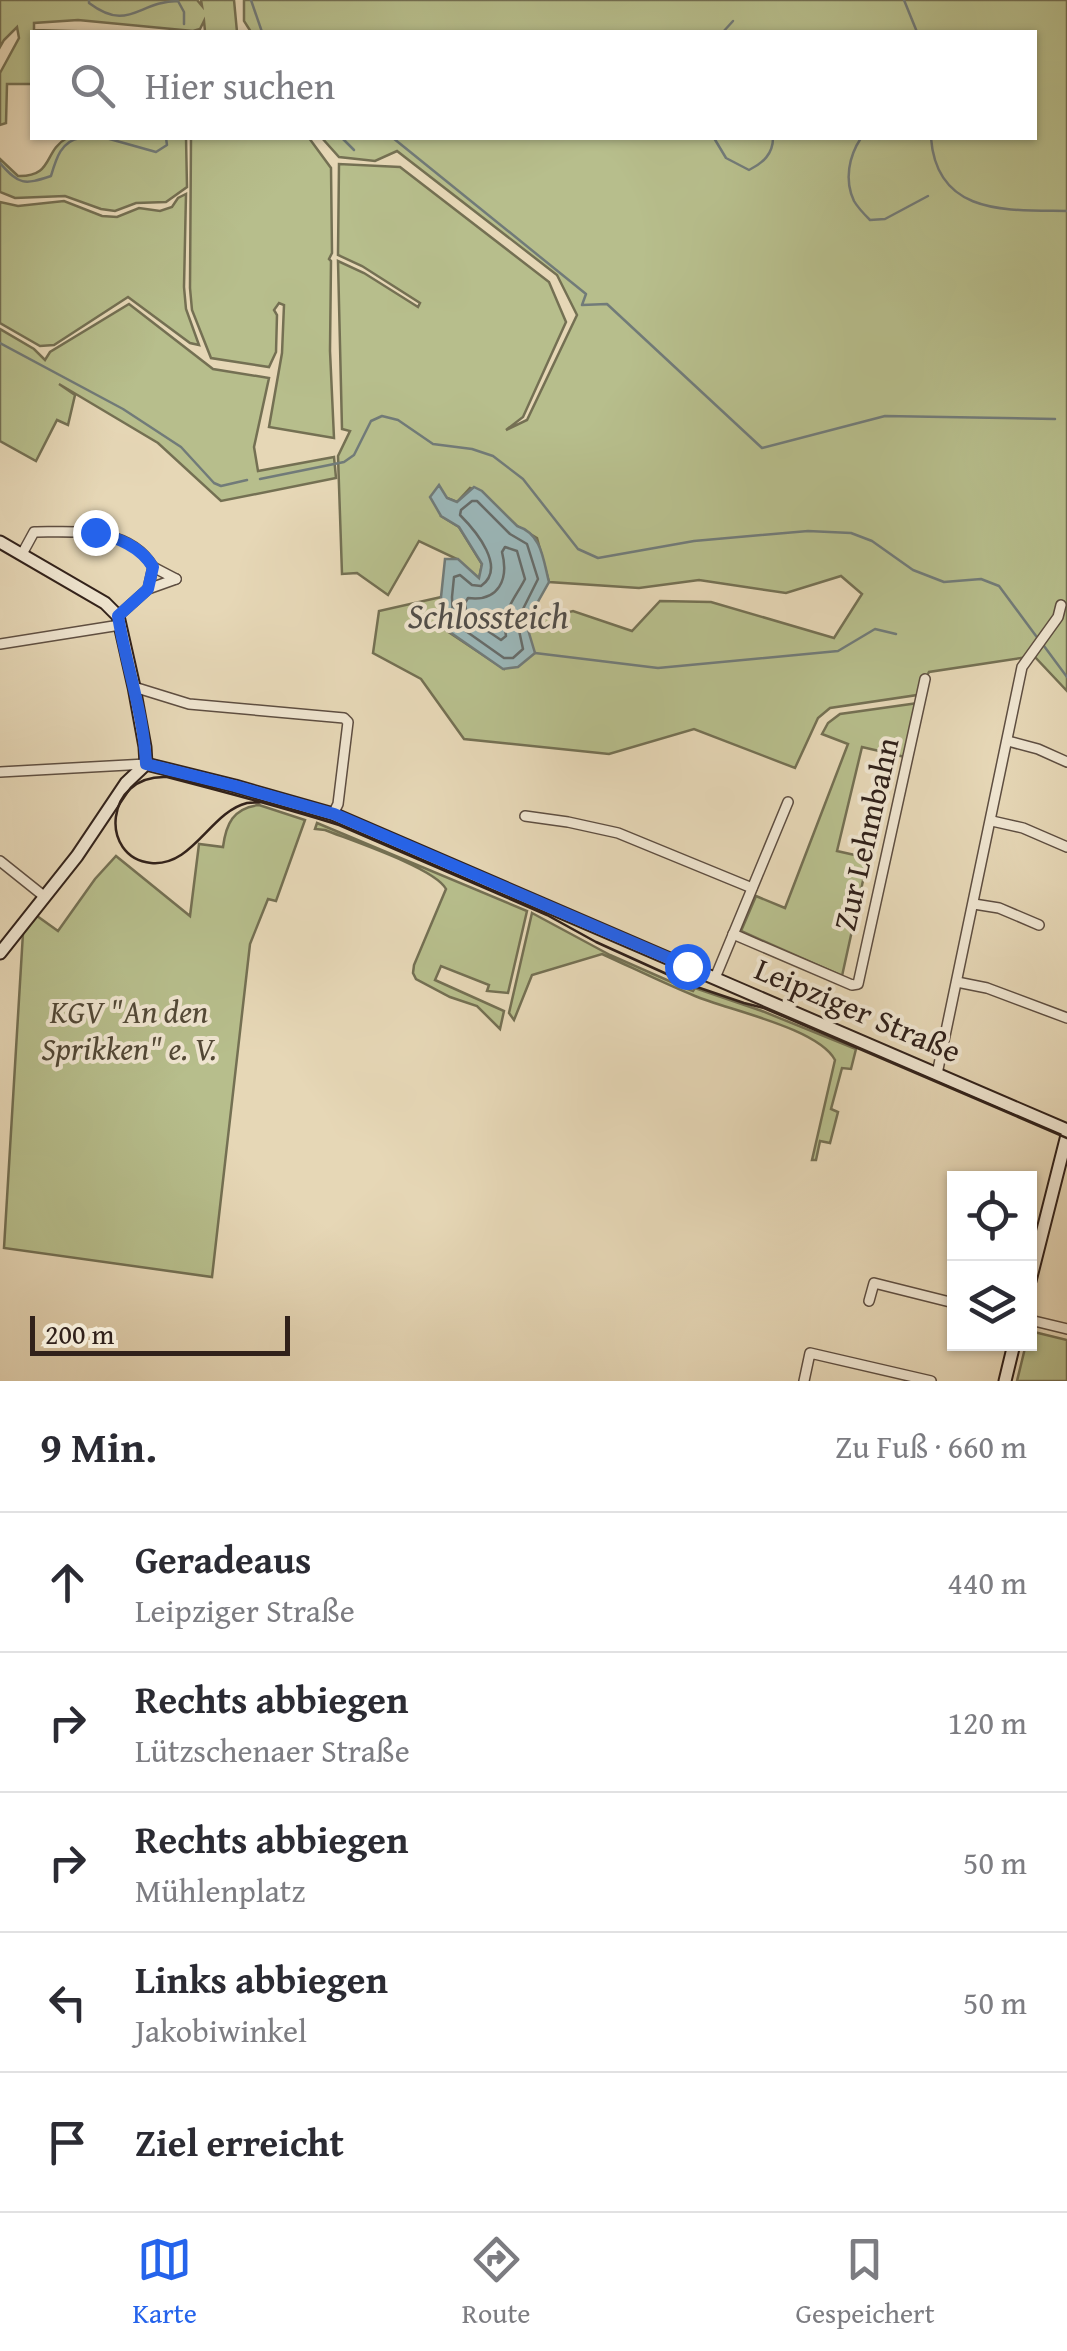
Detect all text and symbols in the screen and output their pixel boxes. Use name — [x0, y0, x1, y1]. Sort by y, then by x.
search box — [30, 30, 1037, 140]
text: Hier suchen — [145, 57, 335, 113]
icon: search — [65, 58, 120, 113]
route end — [73, 510, 119, 556]
water label: Schlossteich — [407, 590, 569, 641]
street label: Zur Lehmbahn — [820, 733, 911, 935]
route start — [665, 944, 711, 990]
street label: Leipziger Straße — [748, 945, 969, 1074]
park label: KGV "An den Sprikken" e. V. — [41, 988, 217, 1072]
map controls — [947, 1171, 1037, 1351]
button: locate — [947, 1171, 1037, 1261]
button: layers — [947, 1261, 1037, 1351]
scale bar — [30, 1311, 290, 1356]
text: 200 m — [45, 1313, 114, 1354]
text: 9 Min. — [40, 1416, 157, 1477]
text: Zu Fuß · 660 m — [835, 1423, 1027, 1470]
text: Geradeaus — [135, 1531, 311, 1587]
icon: ahead — [40, 1555, 95, 1610]
text: 440 m — [948, 1559, 1027, 1606]
text: Leipziger Straße — [135, 1587, 355, 1634]
text: Rechts abbiegen — [135, 1671, 408, 1727]
icon: right — [40, 1695, 95, 1750]
text: 120 m — [948, 1699, 1027, 1746]
text: Lützschenaer Straße — [135, 1727, 410, 1774]
text: Rechts abbiegen — [135, 1811, 408, 1867]
icon: right — [40, 1835, 95, 1890]
text: 50 m — [963, 1839, 1027, 1886]
text: Mühlenplatz — [135, 1867, 305, 1914]
text: Links abbiegen — [135, 1951, 388, 2007]
icon: left — [40, 1975, 95, 2030]
text: 50 m — [963, 1979, 1027, 2026]
text: Jakobiwinkel — [135, 2007, 307, 2054]
text: Ziel erreicht — [135, 2114, 344, 2170]
icon: arrive — [40, 2115, 95, 2170]
tab: Karte — [132, 2232, 197, 2333]
tab: Route — [462, 2232, 530, 2333]
tab: Gespeichert — [795, 2232, 935, 2333]

